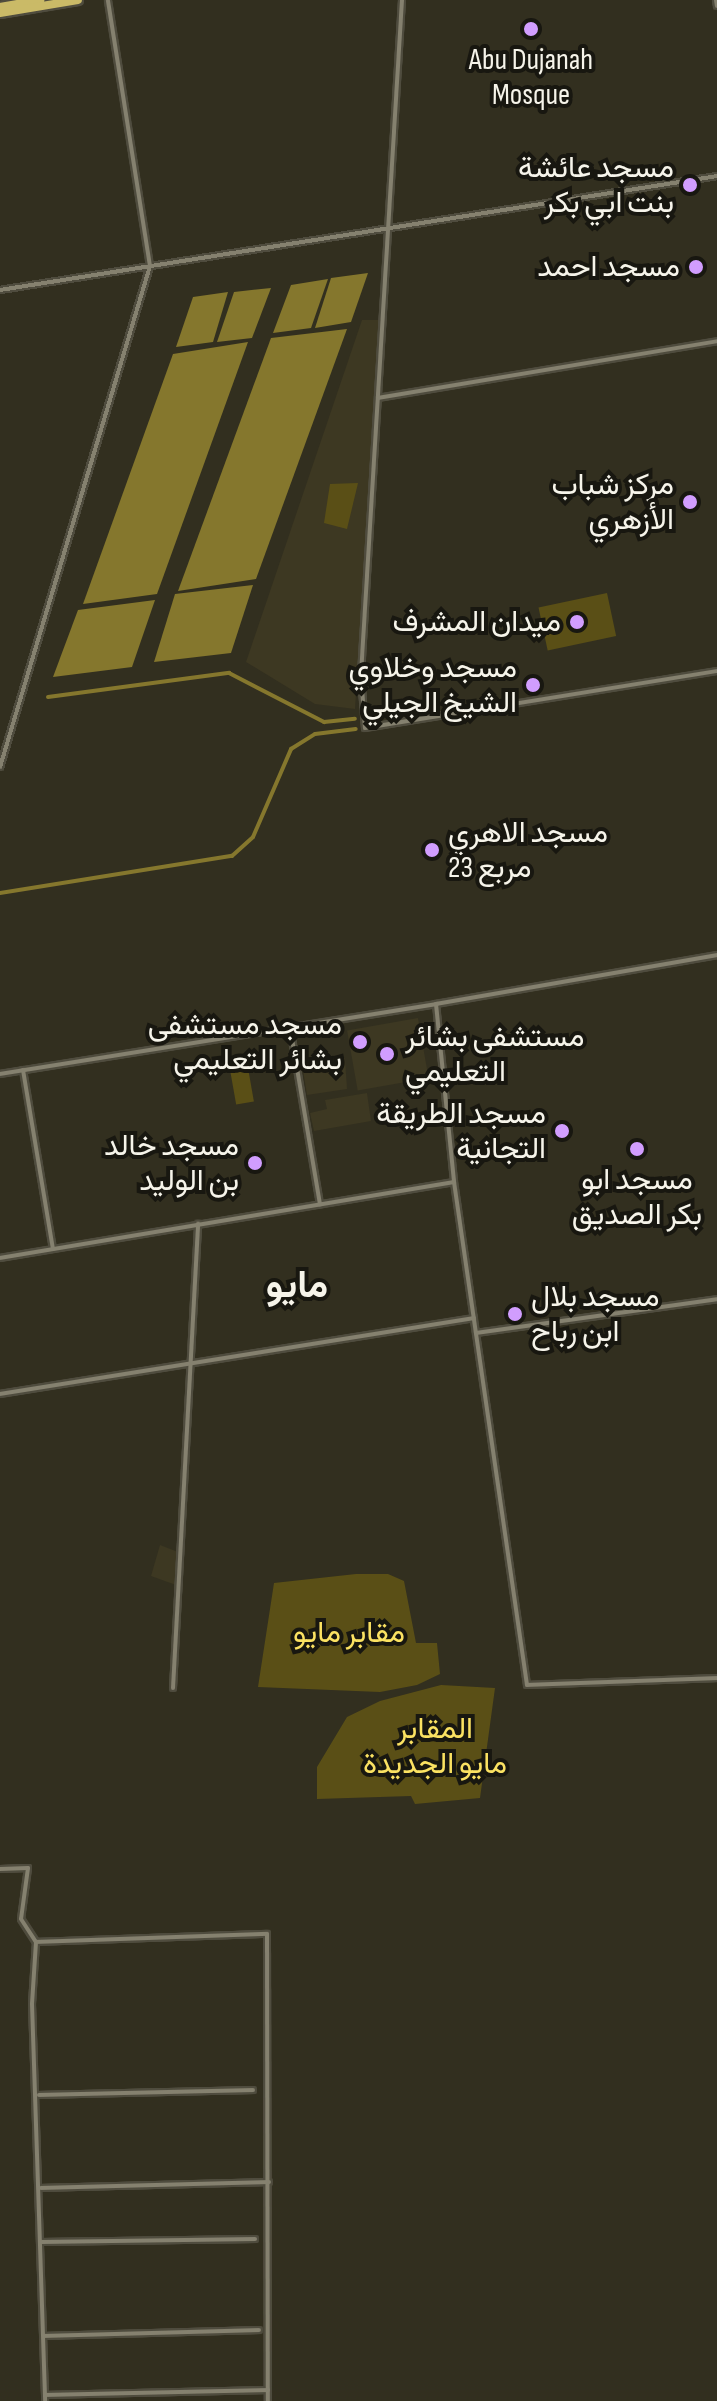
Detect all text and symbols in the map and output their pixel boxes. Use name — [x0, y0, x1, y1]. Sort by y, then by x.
marker: Abu Dujanah Mosque — [522, 20, 540, 38]
place label: Abu Dujanah Mosque — [469, 42, 593, 112]
place label: مسجد عائشة بنت ابي بكر — [518, 150, 674, 220]
marker: مسجد عائشة بنت ابي بكر — [681, 176, 699, 194]
place label: مسجد احمد — [537, 249, 680, 285]
marker: مسجد احمد — [687, 258, 705, 276]
place label: مركز شباب الأزهري — [551, 467, 674, 538]
marker: مركز شباب الأزهري — [681, 493, 699, 511]
place label: ميدان المشرف — [392, 604, 561, 640]
marker: ميدان المشرف — [568, 613, 586, 631]
place label: مسجد وخلاوي الشيخ الجيلي — [349, 650, 517, 720]
marker: مسجد وخلاوي الشيخ الجيلي — [524, 676, 542, 694]
place label: مسجد الاهري مربع 23 — [448, 815, 608, 886]
marker: مسجد الاهري مربع 23 — [423, 841, 441, 859]
place label: مسجد مستشفى بشائر التعليمي — [148, 1007, 342, 1078]
place label: مستشفى بشائر التعليمي — [405, 1019, 584, 1090]
marker: مسجد مستشفى بشائر التعليمي — [349, 1031, 371, 1053]
marker: مستشفى بشائر التعليمي — [376, 1043, 398, 1065]
place label: مسجد الطريقة التجانية — [376, 1096, 546, 1166]
marker: مسجد الطريقة التجانية — [553, 1122, 571, 1140]
place label: مسجد خالد بن الوليد — [104, 1128, 239, 1198]
marker: مسجد ابو بكر الصديق — [628, 1140, 646, 1158]
marker: مسجد خالد بن الوليد — [246, 1154, 264, 1172]
place label: مسجد ابو بكر الصديق — [572, 1162, 702, 1232]
district label: مايو — [266, 1263, 328, 1309]
place label: مسجد بلال ابن رباح — [531, 1279, 660, 1350]
marker: مسجد بلال ابن رباح — [506, 1305, 524, 1323]
park label: مقابر مايو — [293, 1615, 405, 1651]
park label: المقابر مايو الجديدة — [363, 1711, 507, 1782]

